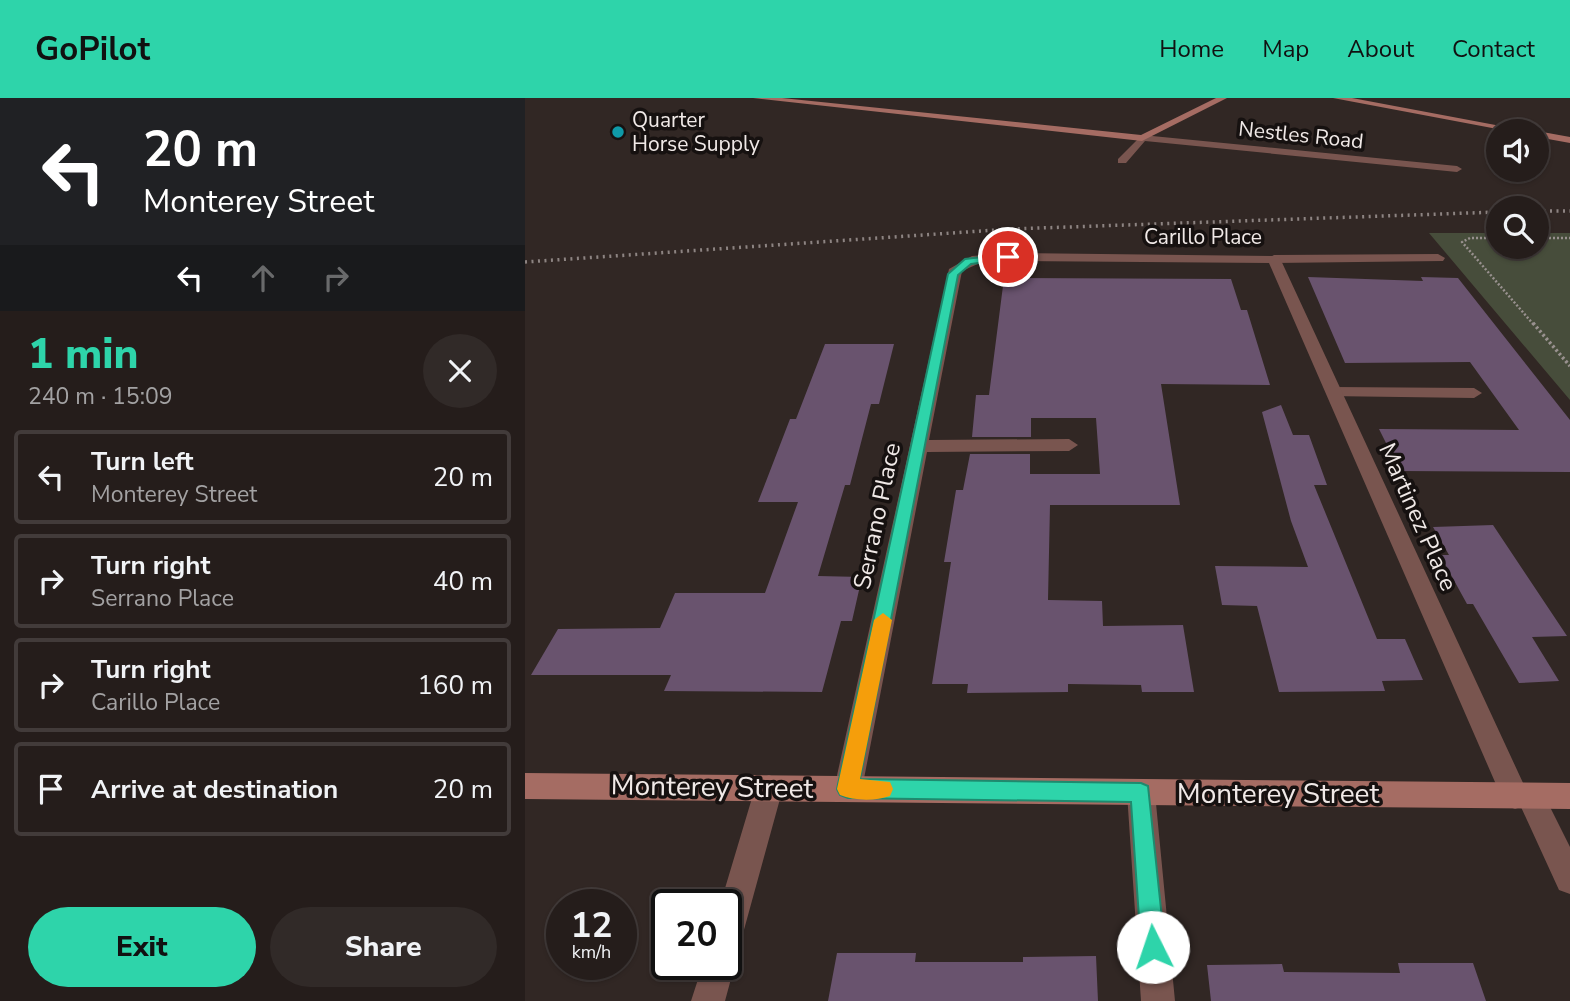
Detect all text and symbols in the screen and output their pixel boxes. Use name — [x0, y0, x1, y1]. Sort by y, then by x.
text: GoPilot — [35, 27, 150, 72]
text: Home — [1159, 33, 1224, 65]
text: Map — [1262, 33, 1309, 65]
text: About — [1347, 33, 1414, 65]
text: Contact — [1452, 33, 1535, 65]
place label: Quarter Horse Supply — [632, 106, 760, 158]
street label: Nestles Road — [1237, 115, 1365, 155]
text: 20 m — [143, 116, 258, 183]
map controls — [1486, 119, 1549, 259]
button: sound — [1486, 119, 1549, 182]
marker: Quarter Horse Supply — [610, 124, 626, 140]
icon: left — [28, 126, 119, 217]
text: Monterey Street — [143, 180, 374, 223]
button: search — [1486, 196, 1549, 259]
street label: Carillo Place — [1144, 223, 1262, 251]
pin — [978, 227, 1038, 287]
icon: arrive — [989, 238, 1027, 276]
icon: left — [171, 259, 209, 297]
icon: ahead — [244, 259, 282, 297]
icon: right — [317, 259, 355, 297]
text: 1 min — [28, 326, 138, 383]
button: close — [423, 334, 497, 408]
text: 240 m · 15:09 — [28, 381, 173, 412]
street label: Martinez Place — [1371, 438, 1465, 596]
street label: Serrano Place — [846, 440, 908, 592]
text: Turn left — [91, 444, 194, 479]
icon: left — [32, 458, 70, 496]
text: 20 m — [433, 460, 493, 495]
text: Monterey Street — [91, 479, 257, 510]
text: Turn right — [91, 548, 210, 583]
icon: right — [32, 562, 70, 600]
text: 40 m — [433, 564, 493, 599]
text: Serrano Place — [91, 583, 234, 614]
text: Turn right — [91, 652, 210, 687]
icon: right — [32, 666, 70, 704]
text: 160 m — [417, 668, 493, 703]
text: Carillo Place — [91, 687, 220, 718]
street label: Monterey Street — [610, 766, 814, 808]
icon: arrive — [32, 770, 70, 808]
text: Arrive at destination — [91, 772, 338, 807]
text: 20 m — [433, 772, 493, 807]
street label: Monterey Street — [1177, 775, 1379, 813]
speed limit sign: 20 — [651, 889, 742, 980]
text: 12 — [570, 902, 613, 949]
button: Exit — [28, 907, 256, 987]
button: Share — [270, 907, 497, 987]
position arrow — [1116, 910, 1190, 984]
text: km/h — [572, 940, 611, 964]

